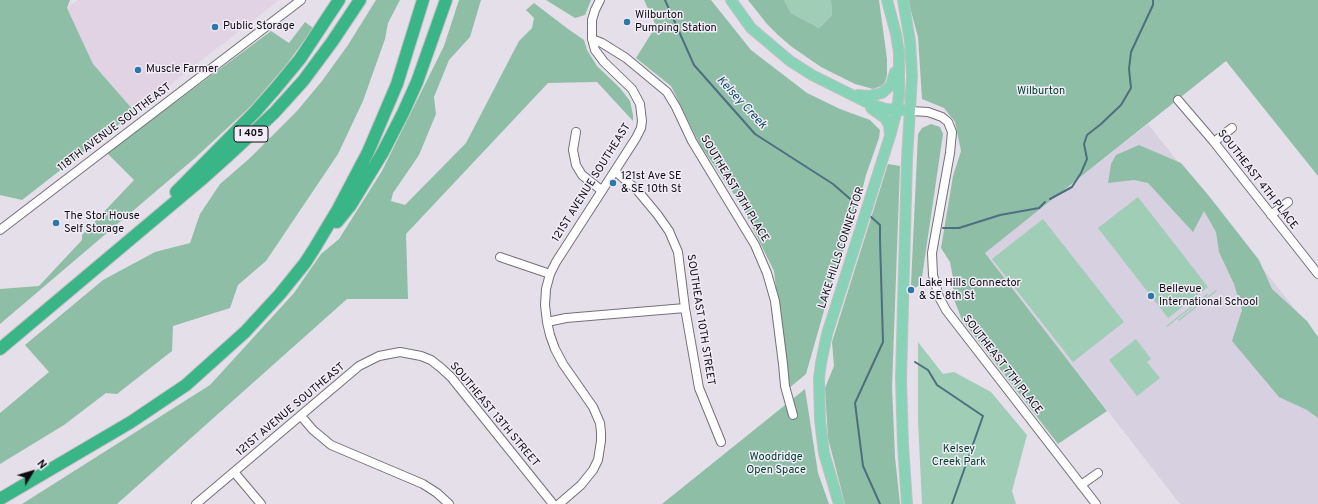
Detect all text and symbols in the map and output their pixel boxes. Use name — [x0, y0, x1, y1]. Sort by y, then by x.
place label: Wilburton Pumping Station — [635, 9, 717, 35]
marker: Wilburton Pumping Station — [622, 17, 632, 27]
place label: Public Storage — [223, 20, 295, 34]
marker: Public Storage — [210, 22, 220, 32]
place label: Muscle Farmer — [146, 63, 218, 77]
marker: Muscle Farmer — [133, 65, 143, 75]
water label: Kelsey Creek — [713, 74, 769, 132]
street label: 118TH AVENUE SOUTHEAST — [56, 81, 174, 175]
park label: Wilburton — [1017, 85, 1065, 99]
street label: 121ST AVENUE SOUTHEAST — [550, 121, 634, 245]
road number: I 405 — [234, 126, 268, 142]
street label: SOUTHEAST 4TH PLACE — [1214, 128, 1300, 232]
street label: SOUTHEAST 9TH PLACE — [697, 133, 771, 245]
place label: 121st Ave SE & SE 10th St — [621, 170, 682, 196]
marker: 121st Ave SE & SE 10th St — [608, 178, 618, 188]
street label: LAKE HILLS CONNECTOR — [816, 186, 868, 310]
place label: The Stor House Self Storage — [64, 210, 140, 236]
marker: The Stor House Self Storage — [51, 218, 61, 228]
street label: SOUTHEAST 10TH STREET — [683, 254, 717, 386]
place label: Lake Hills Connector & SE 8th St — [919, 277, 1021, 303]
place label: Bellevue International School — [1159, 283, 1258, 309]
marker: Lake Hills Connector & SE 8th St — [906, 285, 916, 295]
marker: Bellevue International School — [1146, 291, 1156, 301]
street label: SOUTHEAST 7TH PLACE — [959, 313, 1045, 417]
street label: SOUTHEAST 13TH STREET — [446, 360, 542, 470]
street label: 121ST AVENUE SOUTHEAST — [234, 361, 348, 459]
park label: Kelsey Creek Park — [932, 443, 986, 469]
park label: Woodridge Open Space — [746, 451, 806, 477]
north arrow — [12, 452, 52, 492]
text: N — [34, 457, 49, 472]

